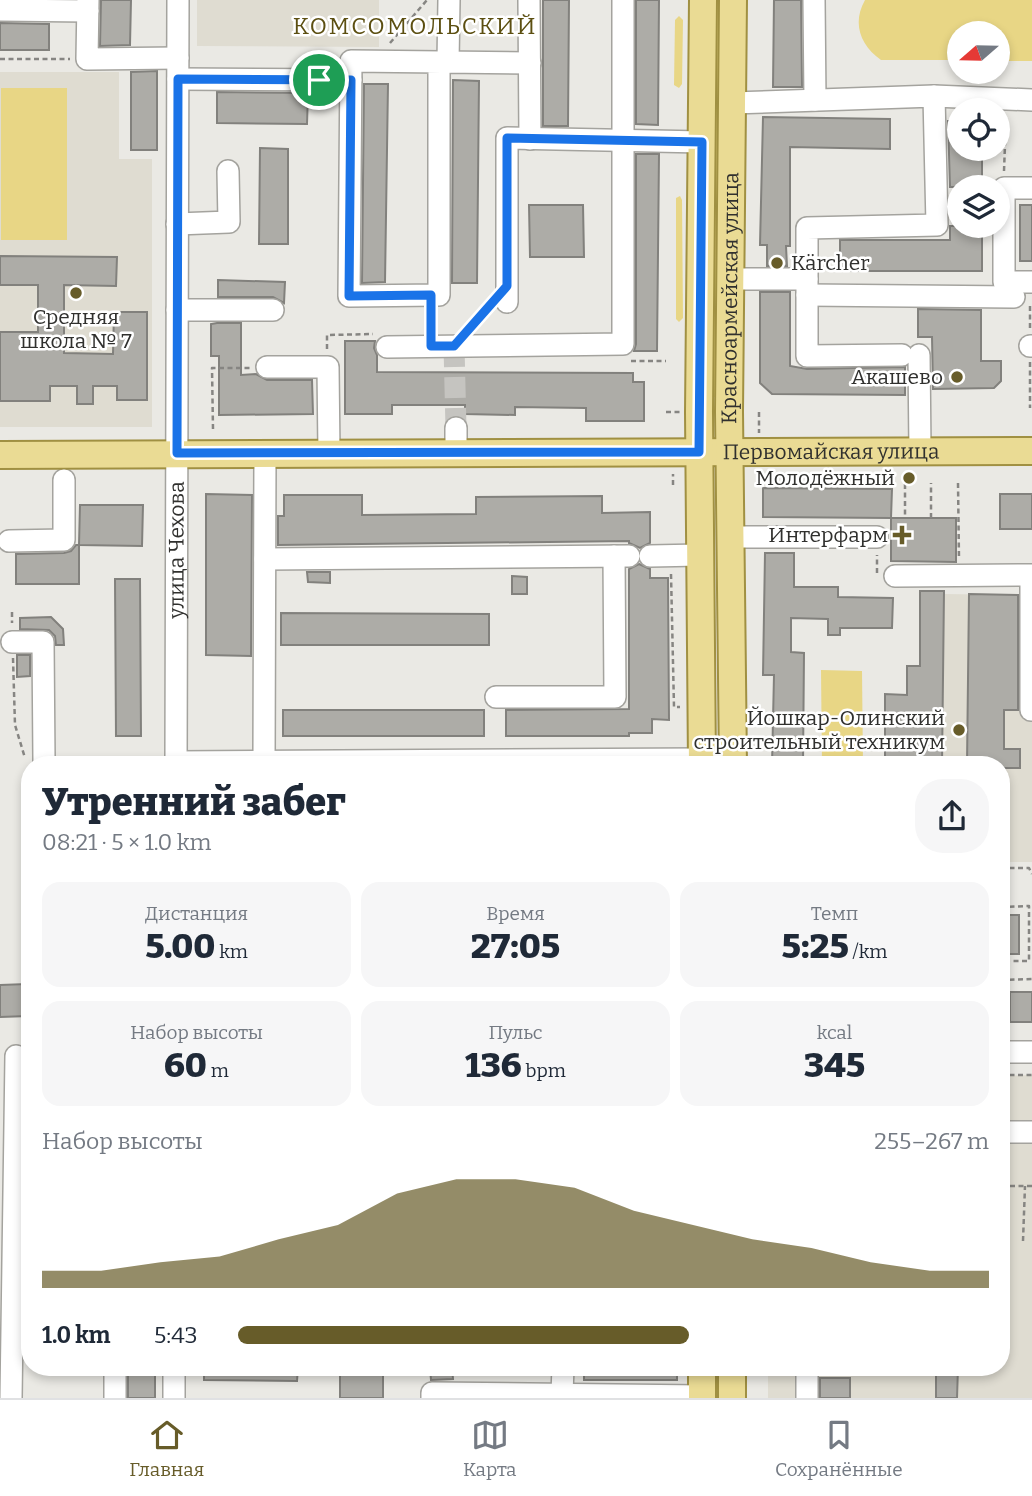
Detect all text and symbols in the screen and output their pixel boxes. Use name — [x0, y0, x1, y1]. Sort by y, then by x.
district label: КОМСОМОЛЬСКИЙ — [293, 12, 537, 40]
north arrow — [947, 21, 1010, 84]
map controls — [947, 21, 1010, 238]
pin — [289, 50, 349, 110]
icon: arrive — [300, 61, 338, 99]
button: locate — [947, 98, 1010, 161]
street label: Красноармейская улица — [716, 171, 744, 424]
button: layers — [947, 175, 1010, 238]
place label: Kärcher — [791, 250, 870, 276]
marker: Kärcher — [769, 255, 785, 271]
marker: Средняя школа № 7 — [68, 285, 84, 301]
place label: Средняя школа № 7 — [20, 304, 132, 354]
place label: Акашево — [851, 364, 943, 390]
marker: Акашево — [949, 369, 965, 385]
street label: Первомайская улица — [723, 438, 940, 465]
place label: Молодёжный — [755, 465, 895, 491]
marker: Молодёжный — [901, 470, 917, 486]
street label: улица Чехова — [163, 481, 190, 620]
place label: Интерфарм — [768, 522, 888, 548]
marker: Интерфарм — [894, 527, 910, 543]
place label: Йошкар-Олинский строительный техникум — [694, 705, 945, 755]
marker: Йошкар-Олинский строительный техникум — [951, 722, 967, 738]
text: Утренний забег — [42, 779, 346, 825]
button: share — [915, 779, 989, 853]
text: 08:21 · 5 × 1.0 km — [42, 828, 211, 856]
text: Дистанция — [145, 902, 248, 925]
text: Время — [486, 902, 545, 925]
text: Темп — [811, 902, 858, 925]
text: 5.00 — [145, 925, 215, 967]
text: 27:05 — [471, 925, 560, 967]
text: 5:25 — [782, 925, 849, 967]
text: km — [215, 940, 248, 963]
text: /km — [849, 940, 887, 963]
text: Набор высоты — [130, 1021, 263, 1044]
text: Пульс — [488, 1021, 543, 1044]
text: kcal — [817, 1021, 852, 1044]
text: 60 — [164, 1044, 207, 1086]
text: 136 — [465, 1044, 522, 1086]
text: 345 — [804, 1044, 865, 1086]
text: m — [207, 1059, 229, 1082]
text: bpm — [522, 1059, 566, 1082]
text: Набор высоты — [42, 1127, 203, 1155]
text: 255–267 m — [874, 1127, 989, 1155]
text: 1.0 km — [42, 1321, 111, 1349]
text: 5:43 — [154, 1321, 198, 1349]
tab: Главная — [129, 1416, 204, 1481]
tab: Карта — [463, 1416, 516, 1481]
tab: Сохранённые — [775, 1416, 903, 1481]

